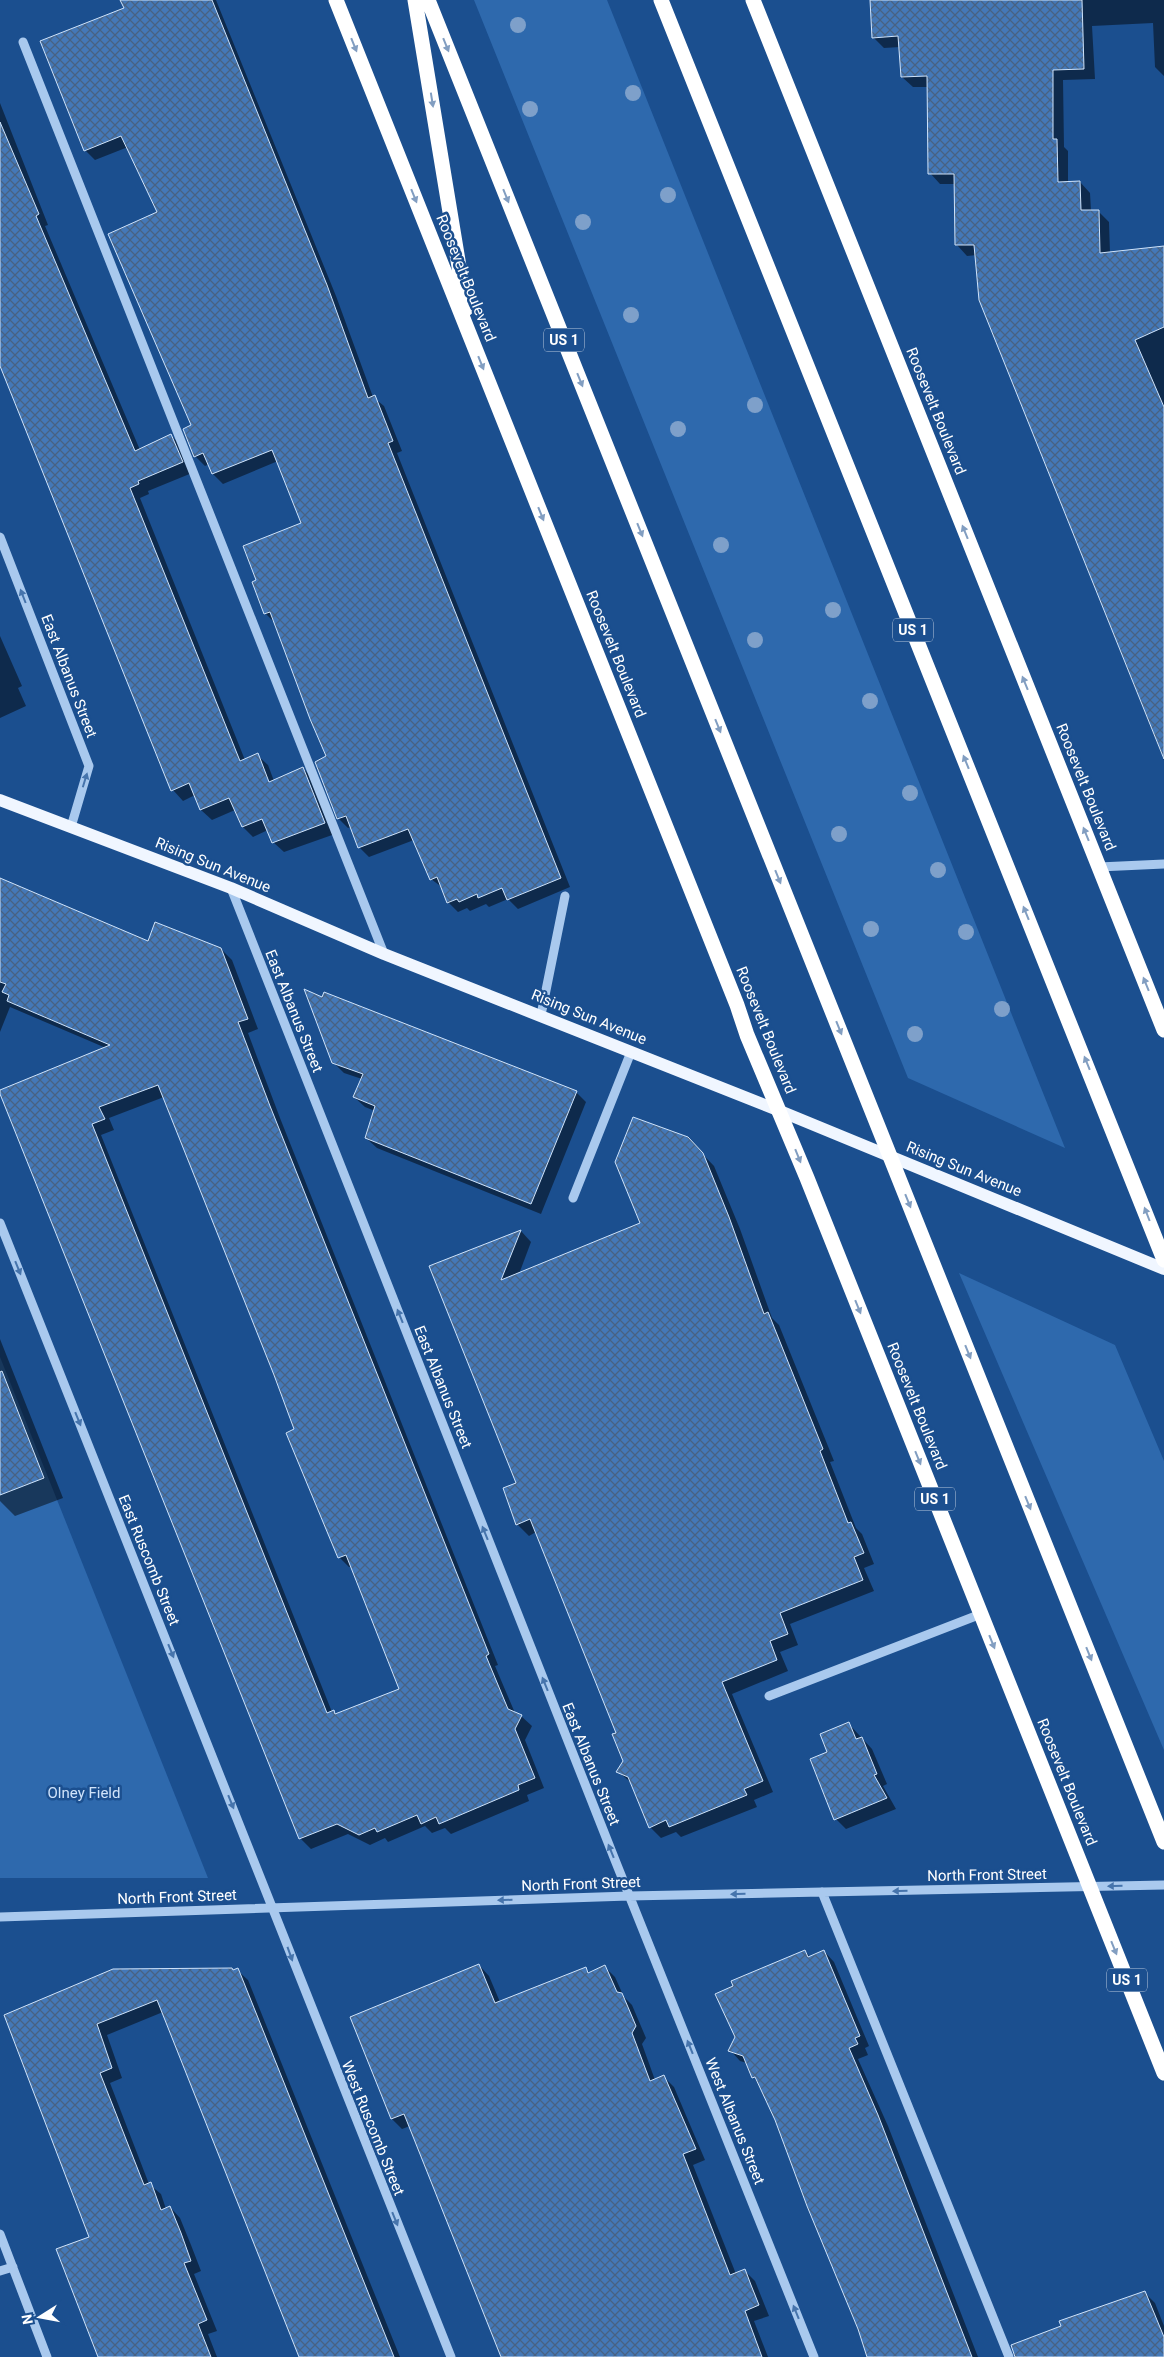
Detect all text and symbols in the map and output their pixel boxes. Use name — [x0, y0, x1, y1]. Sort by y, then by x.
one-way arrow — [350, 38, 358, 53]
one-way arrow — [442, 38, 450, 53]
one-way arrow — [428, 92, 436, 108]
one-way arrow — [411, 189, 419, 203]
one-way arrow — [503, 189, 511, 203]
street label: Roosevelt Boulevard — [432, 212, 500, 344]
road number: US 1 — [544, 328, 584, 352]
street label: Roosevelt Boulevard — [902, 345, 970, 477]
one-way arrow — [477, 356, 485, 371]
one-way arrow — [577, 372, 584, 387]
one-way arrow — [538, 507, 546, 521]
one-way arrow — [637, 523, 644, 538]
one-way arrow — [961, 524, 969, 539]
one-way arrow — [19, 588, 27, 603]
street label: Roosevelt Boulevard — [582, 588, 650, 720]
street label: East Albanus Street — [37, 612, 101, 740]
road number: US 1 — [893, 618, 933, 642]
one-way arrow — [1021, 676, 1029, 690]
one-way arrow — [715, 719, 723, 733]
street label: Roosevelt Boulevard — [1052, 721, 1120, 853]
one-way arrow — [962, 754, 970, 769]
one-way arrow — [81, 773, 89, 788]
one-way arrow — [1081, 826, 1089, 841]
street label: Rising Sun Avenue — [153, 834, 273, 896]
one-way arrow — [775, 870, 783, 884]
one-way arrow — [1022, 906, 1030, 920]
street label: East Albanus Street — [261, 947, 327, 1075]
street label: Roosevelt Boulevard — [732, 964, 800, 1096]
one-way arrow — [1142, 977, 1149, 992]
street label: Rising Sun Avenue — [529, 986, 649, 1048]
one-way arrow — [835, 1021, 843, 1035]
one-way arrow — [1083, 1056, 1090, 1071]
street label: Rising Sun Avenue — [904, 1138, 1024, 1200]
one-way arrow — [794, 1149, 802, 1164]
one-way arrow — [904, 1194, 912, 1209]
one-way arrow — [1143, 1207, 1150, 1222]
one-way arrow — [14, 1261, 22, 1276]
one-way arrow — [854, 1300, 862, 1315]
one-way arrow — [395, 1309, 403, 1323]
street label: East Albanus Street — [410, 1323, 476, 1451]
street label: Roosevelt Boulevard — [883, 1340, 951, 1472]
one-way arrow — [965, 1345, 973, 1359]
one-way arrow — [74, 1412, 82, 1427]
one-way arrow — [915, 1451, 923, 1465]
road number: US 1 — [915, 1488, 955, 1510]
street label: East Ruscomb Street — [115, 1492, 184, 1628]
one-way arrow — [1025, 1496, 1033, 1510]
one-way arrow — [481, 1525, 488, 1540]
one-way arrow — [988, 1634, 996, 1649]
one-way arrow — [167, 1644, 175, 1658]
one-way arrow — [1085, 1647, 1093, 1661]
one-way arrow — [541, 1676, 549, 1691]
street label: East Albanus Street — [558, 1700, 624, 1828]
street label: Roosevelt Boulevard — [1033, 1716, 1101, 1848]
park label: Olney Field — [48, 1784, 120, 1802]
one-way arrow — [227, 1795, 235, 1809]
one-way arrow — [607, 1843, 615, 1858]
street label: North Front Street — [927, 1865, 1047, 1885]
street label: North Front Street — [521, 1873, 641, 1895]
one-way arrow — [1107, 1882, 1123, 1890]
street label: North Front Street — [117, 1886, 237, 1908]
one-way arrow — [892, 1887, 908, 1895]
one-way arrow — [730, 1890, 746, 1898]
one-way arrow — [497, 1897, 513, 1905]
one-way arrow — [1110, 1941, 1118, 1956]
one-way arrow — [286, 1947, 294, 1962]
road number: US 1 — [1107, 1968, 1147, 1992]
one-way arrow — [686, 2039, 694, 2054]
street label: West Albanus Street — [701, 2055, 769, 2187]
street label: West Ruscomb Street — [338, 2058, 408, 2198]
one-way arrow — [391, 2212, 399, 2227]
north arrow — [15, 2292, 65, 2342]
one-way arrow — [792, 2304, 800, 2319]
text: N — [18, 2313, 36, 2326]

